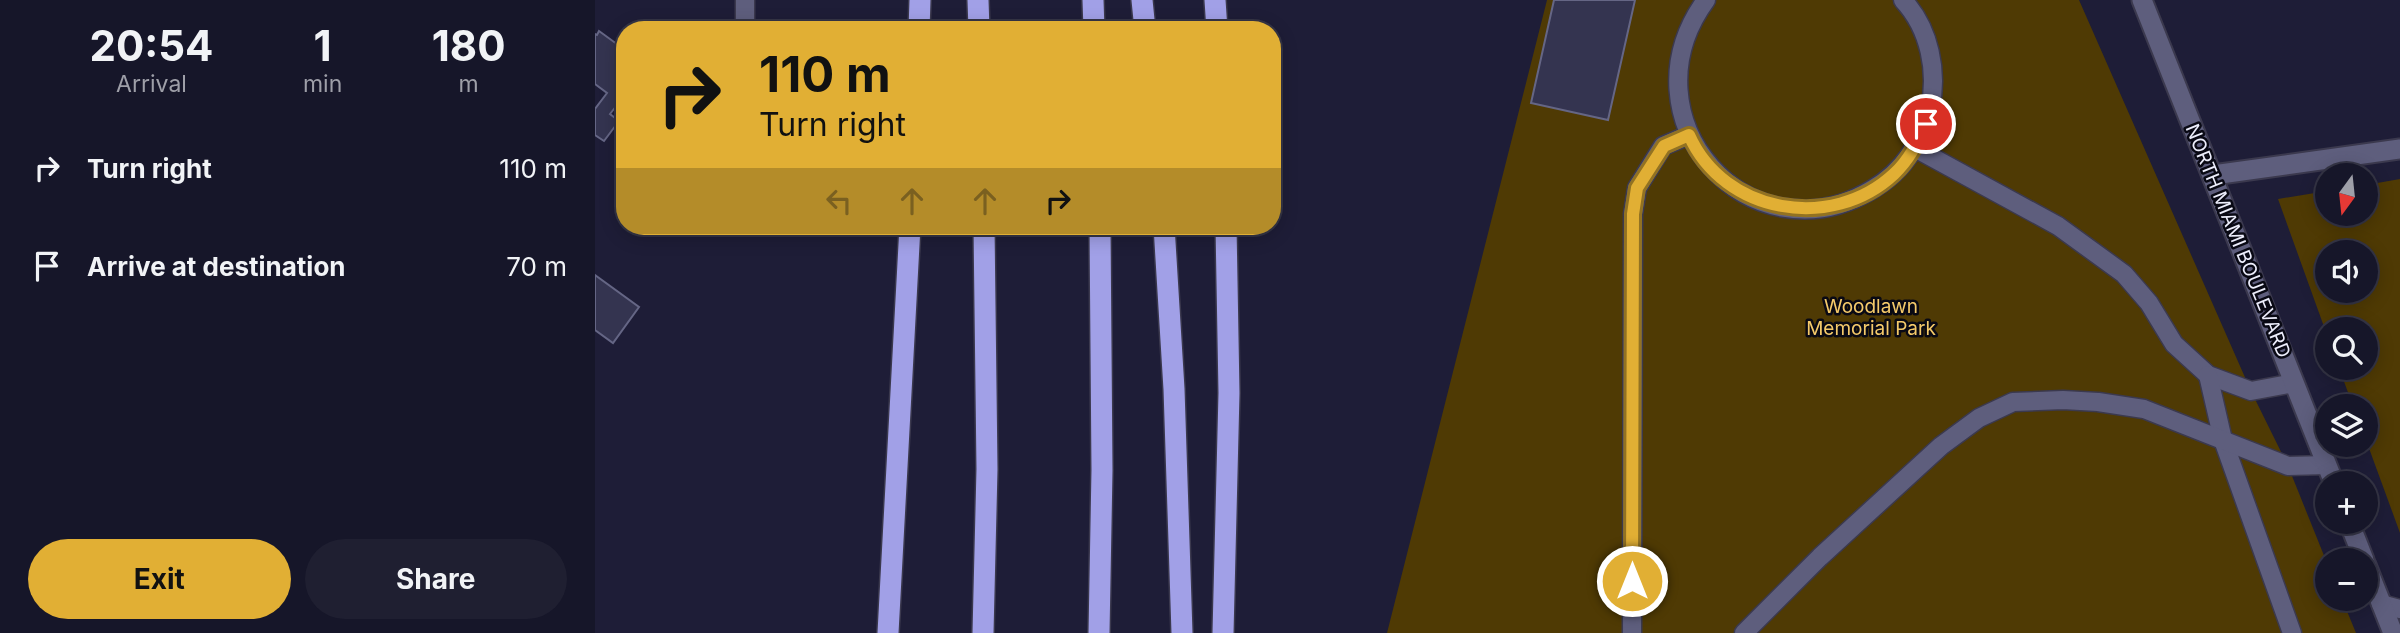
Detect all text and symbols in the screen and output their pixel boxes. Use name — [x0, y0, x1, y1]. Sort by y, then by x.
text: 20:54 — [89, 20, 214, 71]
text: 1 — [314, 20, 332, 71]
text: 180 — [432, 20, 506, 71]
text: 110 m — [759, 45, 891, 104]
icon: right — [644, 49, 735, 140]
text: Arrival — [116, 70, 187, 98]
text: min — [303, 70, 342, 98]
text: m — [459, 70, 479, 98]
pin — [1896, 94, 1956, 154]
text: Turn right — [759, 105, 906, 144]
icon: arrive — [1907, 105, 1945, 143]
street label: NORTH MIAMI BOULEVARD — [2181, 121, 2295, 361]
icon: right — [28, 149, 66, 187]
text: Turn right — [87, 153, 212, 184]
text: 110 m — [499, 153, 567, 184]
north arrow — [2315, 163, 2378, 226]
map controls — [2315, 163, 2378, 611]
icon: left — [820, 182, 858, 220]
icon: ahead — [893, 182, 931, 220]
icon: ahead — [966, 182, 1004, 220]
icon: right — [1039, 182, 1077, 220]
button: sound — [2315, 240, 2378, 303]
icon: arrive — [28, 247, 66, 285]
text: Arrive at destination — [87, 251, 346, 282]
text: 70 m — [506, 251, 567, 282]
park label: Woodlawn Memorial Park — [1806, 295, 1936, 340]
button: search — [2315, 317, 2378, 380]
button: layers — [2315, 394, 2378, 457]
button: + — [2315, 471, 2378, 534]
button: Exit — [28, 539, 291, 619]
button: Share — [305, 539, 567, 619]
position arrow — [1595, 544, 1669, 618]
button: − — [2315, 548, 2378, 611]

